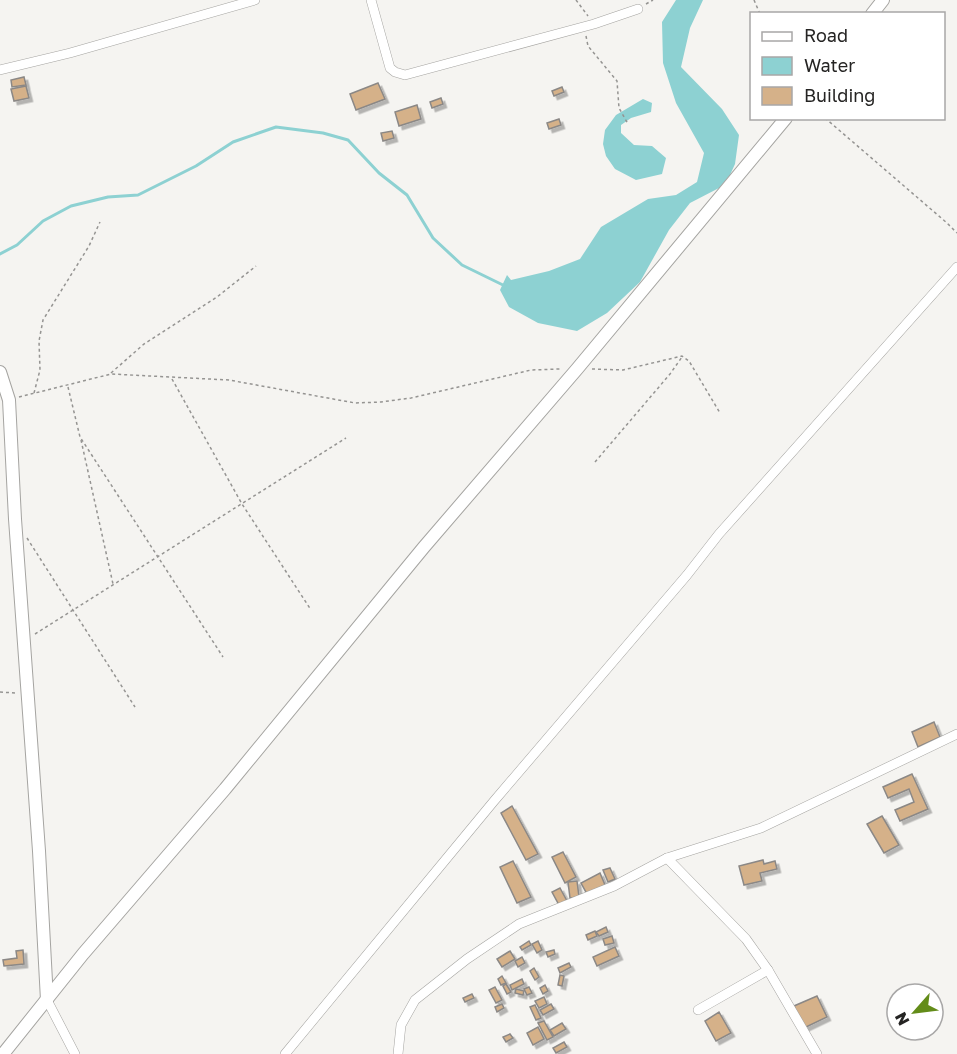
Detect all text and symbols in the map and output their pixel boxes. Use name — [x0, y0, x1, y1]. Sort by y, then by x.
legend — [750, 12, 945, 120]
text: Road — [804, 24, 848, 46]
text: Water — [804, 54, 855, 76]
text: Building — [804, 84, 875, 106]
north arrow — [885, 982, 945, 1042]
text: N — [890, 1009, 913, 1029]

